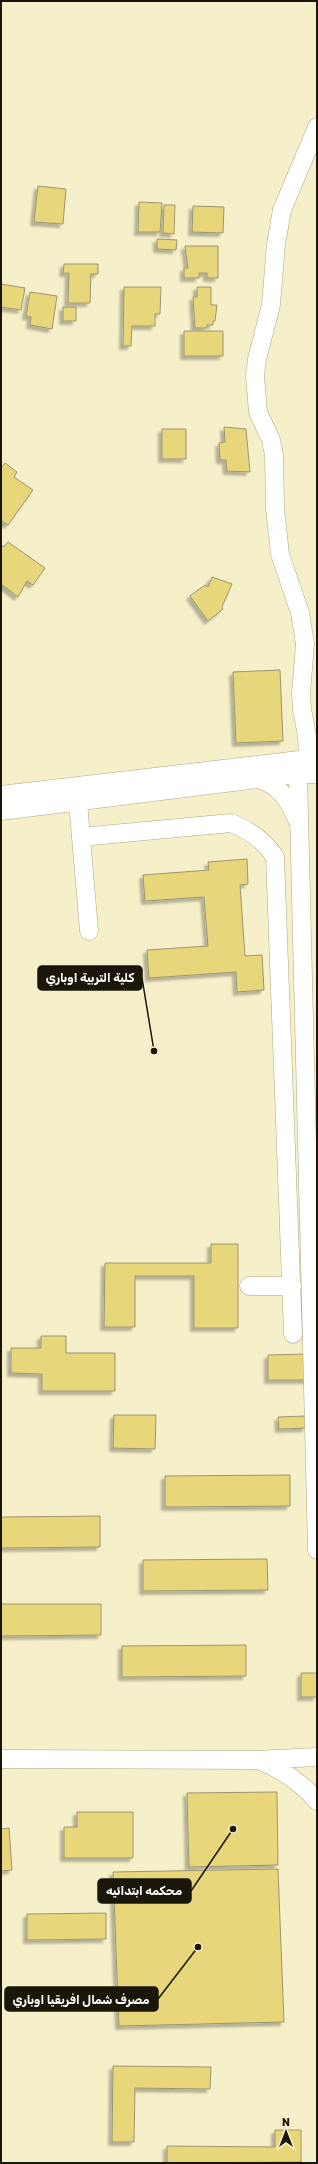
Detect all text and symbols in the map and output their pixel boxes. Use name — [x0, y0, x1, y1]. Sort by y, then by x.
callout: كلية التربية اوباري — [38, 966, 142, 990]
text: كلية التربية اوباري — [46, 971, 134, 986]
callout: محكمه ابتدائيه — [98, 1879, 191, 1903]
text: محكمه ابتدائيه — [106, 1884, 182, 1898]
callout: مصرف شمال افريقيا اوباري — [5, 1987, 158, 2011]
text: مصرف شمال افريقيا اوباري — [12, 1993, 150, 2008]
north arrow — [266, 2112, 306, 2152]
text: N — [282, 2116, 290, 2129]

